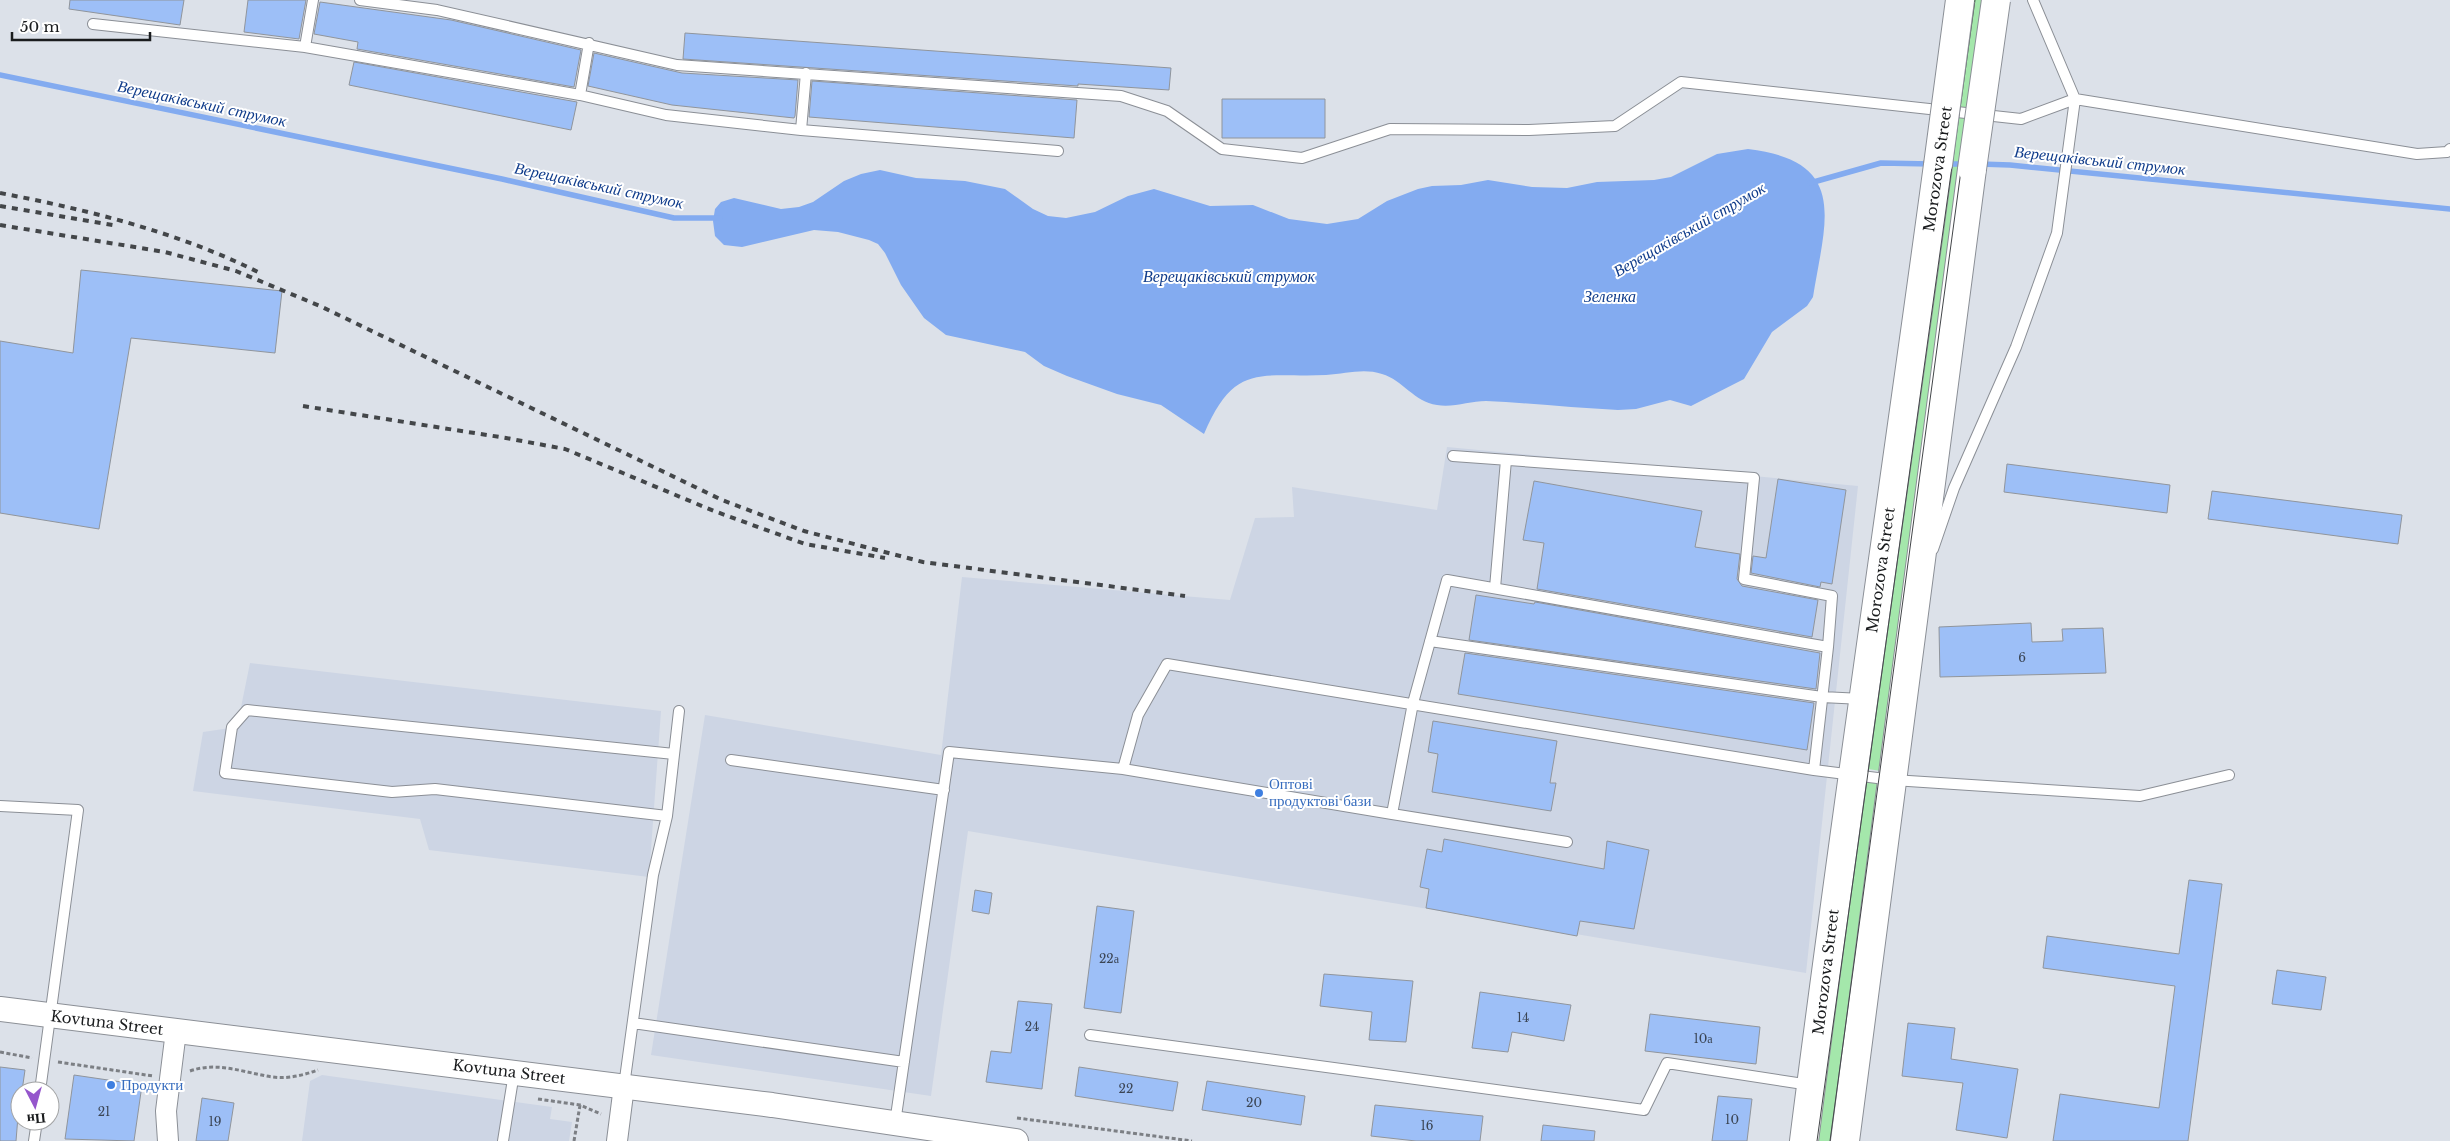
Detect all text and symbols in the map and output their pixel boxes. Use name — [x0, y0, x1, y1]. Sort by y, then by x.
scale bar — [12, 10, 150, 42]
text: 50 m — [20, 17, 60, 36]
water label: Верещаківський струмок — [116, 75, 289, 131]
street label: Morozova Street — [1919, 104, 1956, 233]
water label: Верещаківський струмок — [2013, 141, 2187, 179]
water label: Верещаківський струмок — [513, 157, 686, 213]
water label: Верещаківський струмок — [1609, 177, 1769, 281]
water label: Верещаківський струмок — [1143, 266, 1316, 286]
water label: Зеленка — [1584, 286, 1636, 306]
street label: Morozova Street — [1862, 505, 1899, 634]
house number: 6 — [2018, 650, 2026, 665]
place label: Оптові продуктові бази — [1269, 774, 1371, 810]
marker: Оптові продуктові бази — [1253, 787, 1265, 799]
street label: Morozova Street — [1808, 907, 1843, 1036]
house number: 22а — [1099, 951, 1120, 966]
street label: Kovtuna Street — [50, 1006, 165, 1039]
house number: 14 — [1517, 1010, 1529, 1025]
house number: 24 — [1025, 1019, 1039, 1034]
house number: 10а — [1693, 1031, 1713, 1046]
street label: Kovtuna Street — [452, 1055, 567, 1088]
place label: Продукти — [121, 1075, 183, 1094]
marker: Продукти — [105, 1079, 117, 1091]
north arrow — [10, 1081, 60, 1131]
house number: 22 — [1119, 1081, 1133, 1096]
house number: 20 — [1246, 1095, 1262, 1110]
house number: 21 — [98, 1104, 110, 1119]
text: Пн — [26, 1109, 47, 1129]
house number: 10 — [1725, 1112, 1739, 1127]
house number: 19 — [208, 1114, 222, 1129]
house number: 16 — [1420, 1118, 1434, 1133]

